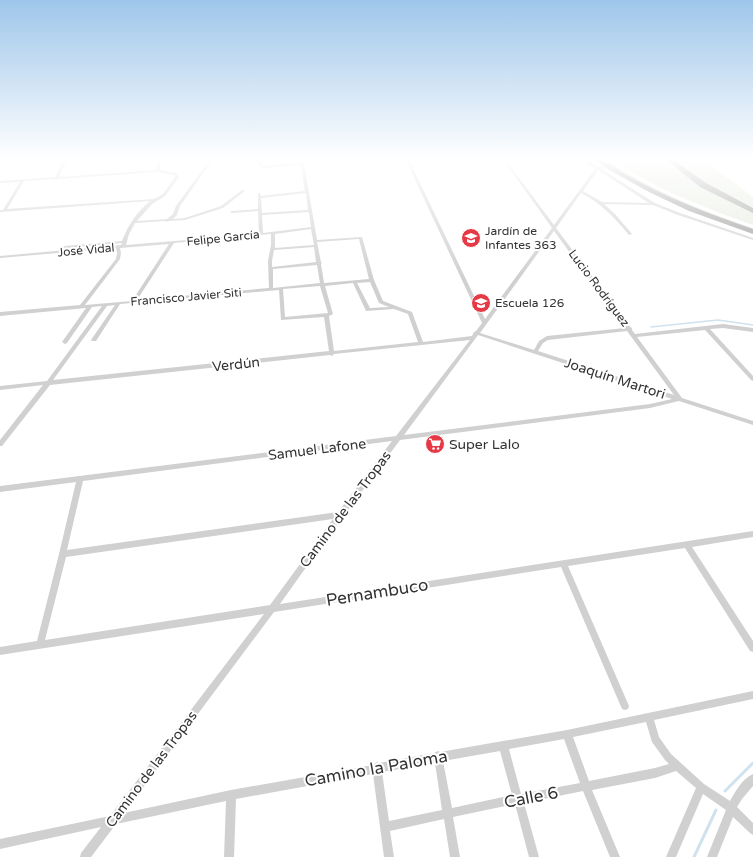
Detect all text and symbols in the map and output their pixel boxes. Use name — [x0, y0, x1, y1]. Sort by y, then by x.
place label: Jardín de Infantes 363 — [485, 224, 557, 252]
street label: Felipe García — [186, 227, 260, 249]
school or university icon: Jardín de Infantes 363 — [460, 227, 482, 249]
street label: José Vidal — [57, 241, 115, 259]
street label: Lucio Rodríguez — [566, 247, 632, 329]
street label: Francisco Javier Siti — [130, 285, 242, 309]
school or university icon: Escuela 126 — [470, 292, 492, 314]
place label: Escuela 126 — [495, 296, 564, 310]
street label: Verdún — [211, 354, 261, 375]
street label: Joaquín Martori — [562, 354, 668, 403]
supermarket icon: Super Lalo — [424, 433, 446, 455]
street label: Samuel Lafone — [267, 435, 367, 464]
place label: Super Lalo — [449, 436, 520, 453]
street label: Camino de las Tropas — [296, 447, 395, 571]
street label: Pernambuco — [324, 574, 430, 611]
street label: Camino de las Tropas — [102, 707, 201, 831]
street label: Camino la Paloma — [303, 746, 449, 791]
street label: Calle 6 — [502, 782, 560, 813]

